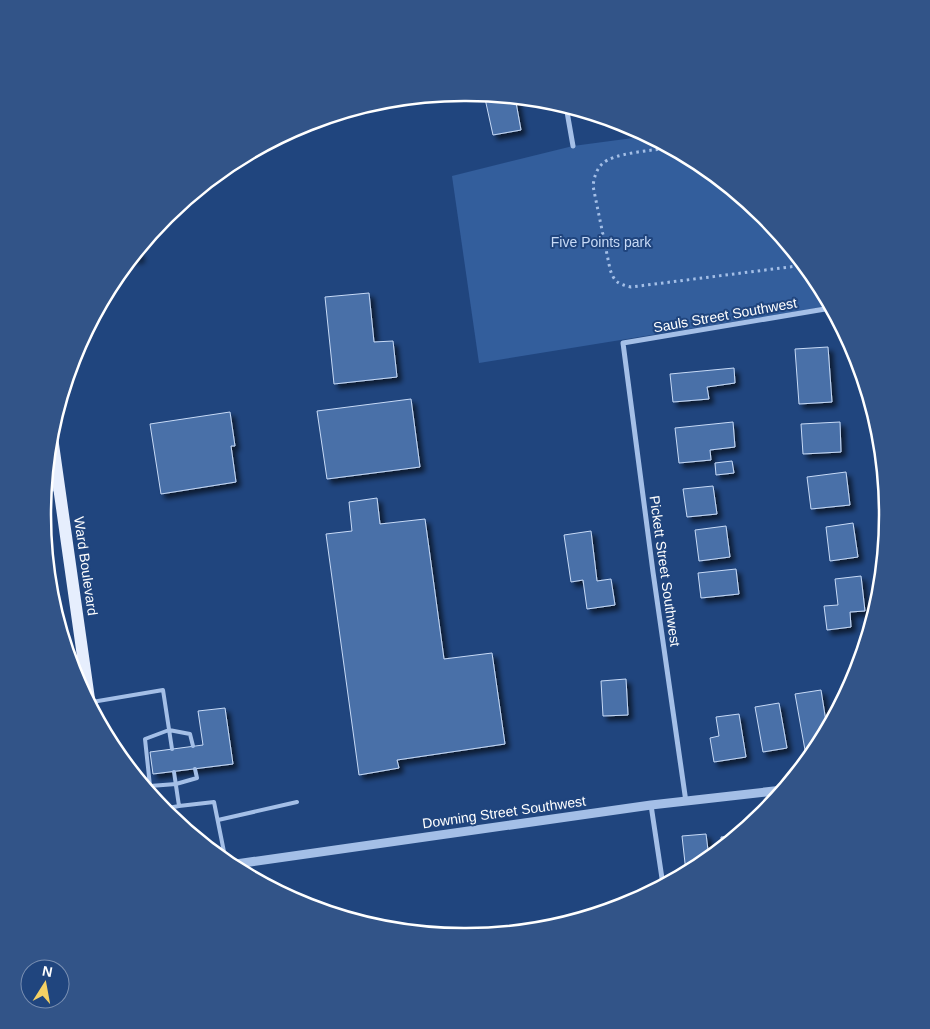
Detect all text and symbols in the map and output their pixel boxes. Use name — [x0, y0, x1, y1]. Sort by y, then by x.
park label: Five Points park — [551, 234, 652, 250]
street label: Sauls Street Southwest — [652, 294, 798, 336]
street label: Pickett Street Southwest — [646, 494, 684, 648]
street label: Ward Boulevard — [71, 515, 101, 617]
street label: Downing Street Southwest — [421, 793, 587, 831]
north arrow — [20, 959, 70, 1009]
text: N — [41, 962, 54, 980]

